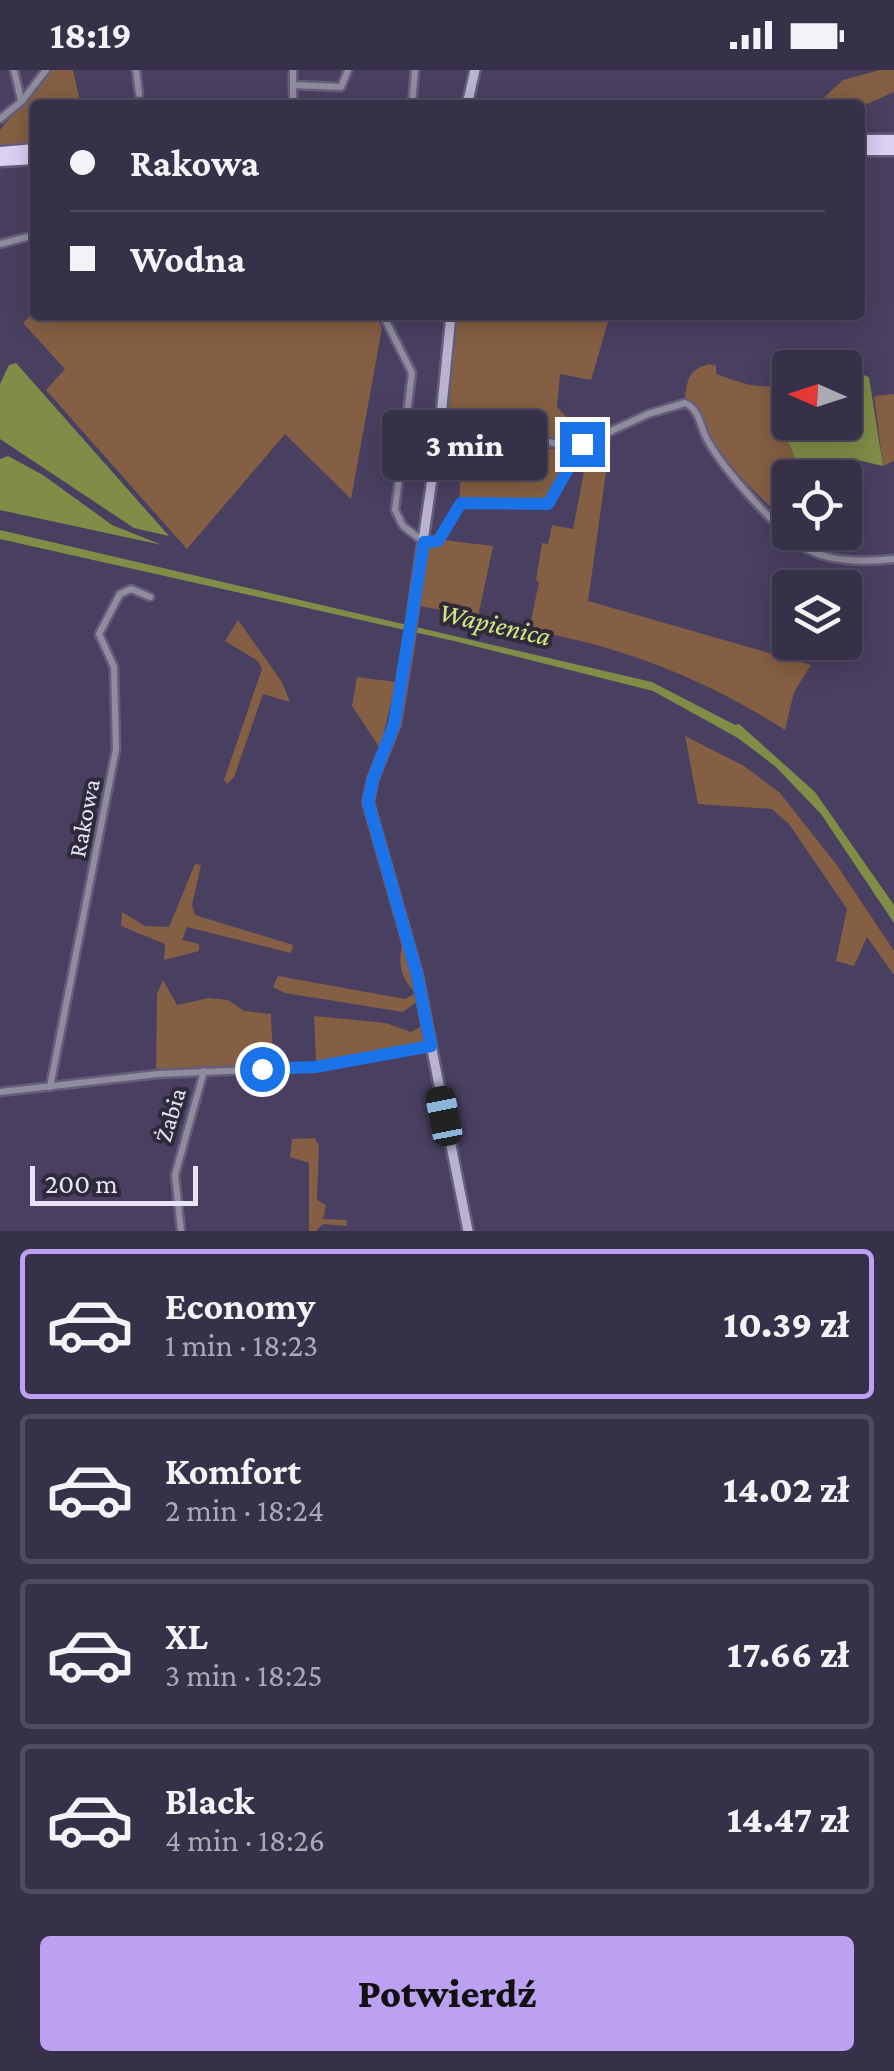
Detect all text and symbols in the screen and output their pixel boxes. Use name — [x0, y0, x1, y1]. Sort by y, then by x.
text: 18:19 — [50, 14, 132, 56]
text: Rakowa — [130, 142, 259, 184]
text: Wodna — [130, 238, 245, 280]
north arrow — [772, 350, 862, 440]
map controls — [772, 350, 862, 660]
callout: 3 min — [382, 409, 547, 479]
route end — [560, 422, 605, 467]
text: 3 min — [425, 427, 504, 463]
button: locate — [772, 460, 862, 550]
button: layers — [772, 570, 862, 660]
water label: Wapienica — [436, 596, 554, 652]
street label: Rakowa — [63, 776, 105, 859]
route start — [240, 1047, 285, 1092]
street label: Żabia — [149, 1084, 191, 1146]
car — [424, 1084, 464, 1148]
scale bar — [30, 1161, 198, 1206]
text: 200 m — [45, 1168, 118, 1199]
icon: car — [45, 1279, 135, 1369]
text: Economy — [165, 1285, 315, 1327]
text: 10.39 zł — [723, 1303, 849, 1345]
text: 1 min · 18:23 — [165, 1327, 318, 1363]
icon: car — [45, 1444, 135, 1534]
text: Komfort — [165, 1450, 301, 1492]
text: 14.02 zł — [723, 1468, 849, 1510]
text: 2 min · 18:24 — [165, 1492, 324, 1528]
icon: car — [45, 1609, 135, 1699]
text: XL — [165, 1615, 208, 1657]
text: 17.66 zł — [727, 1633, 849, 1675]
text: 3 min · 18:25 — [165, 1657, 323, 1693]
icon: car — [45, 1774, 135, 1864]
text: Black — [165, 1780, 254, 1822]
text: 14.47 zł — [727, 1798, 849, 1840]
text: 4 min · 18:26 — [165, 1822, 325, 1858]
button: Potwierdź — [40, 1936, 854, 2051]

